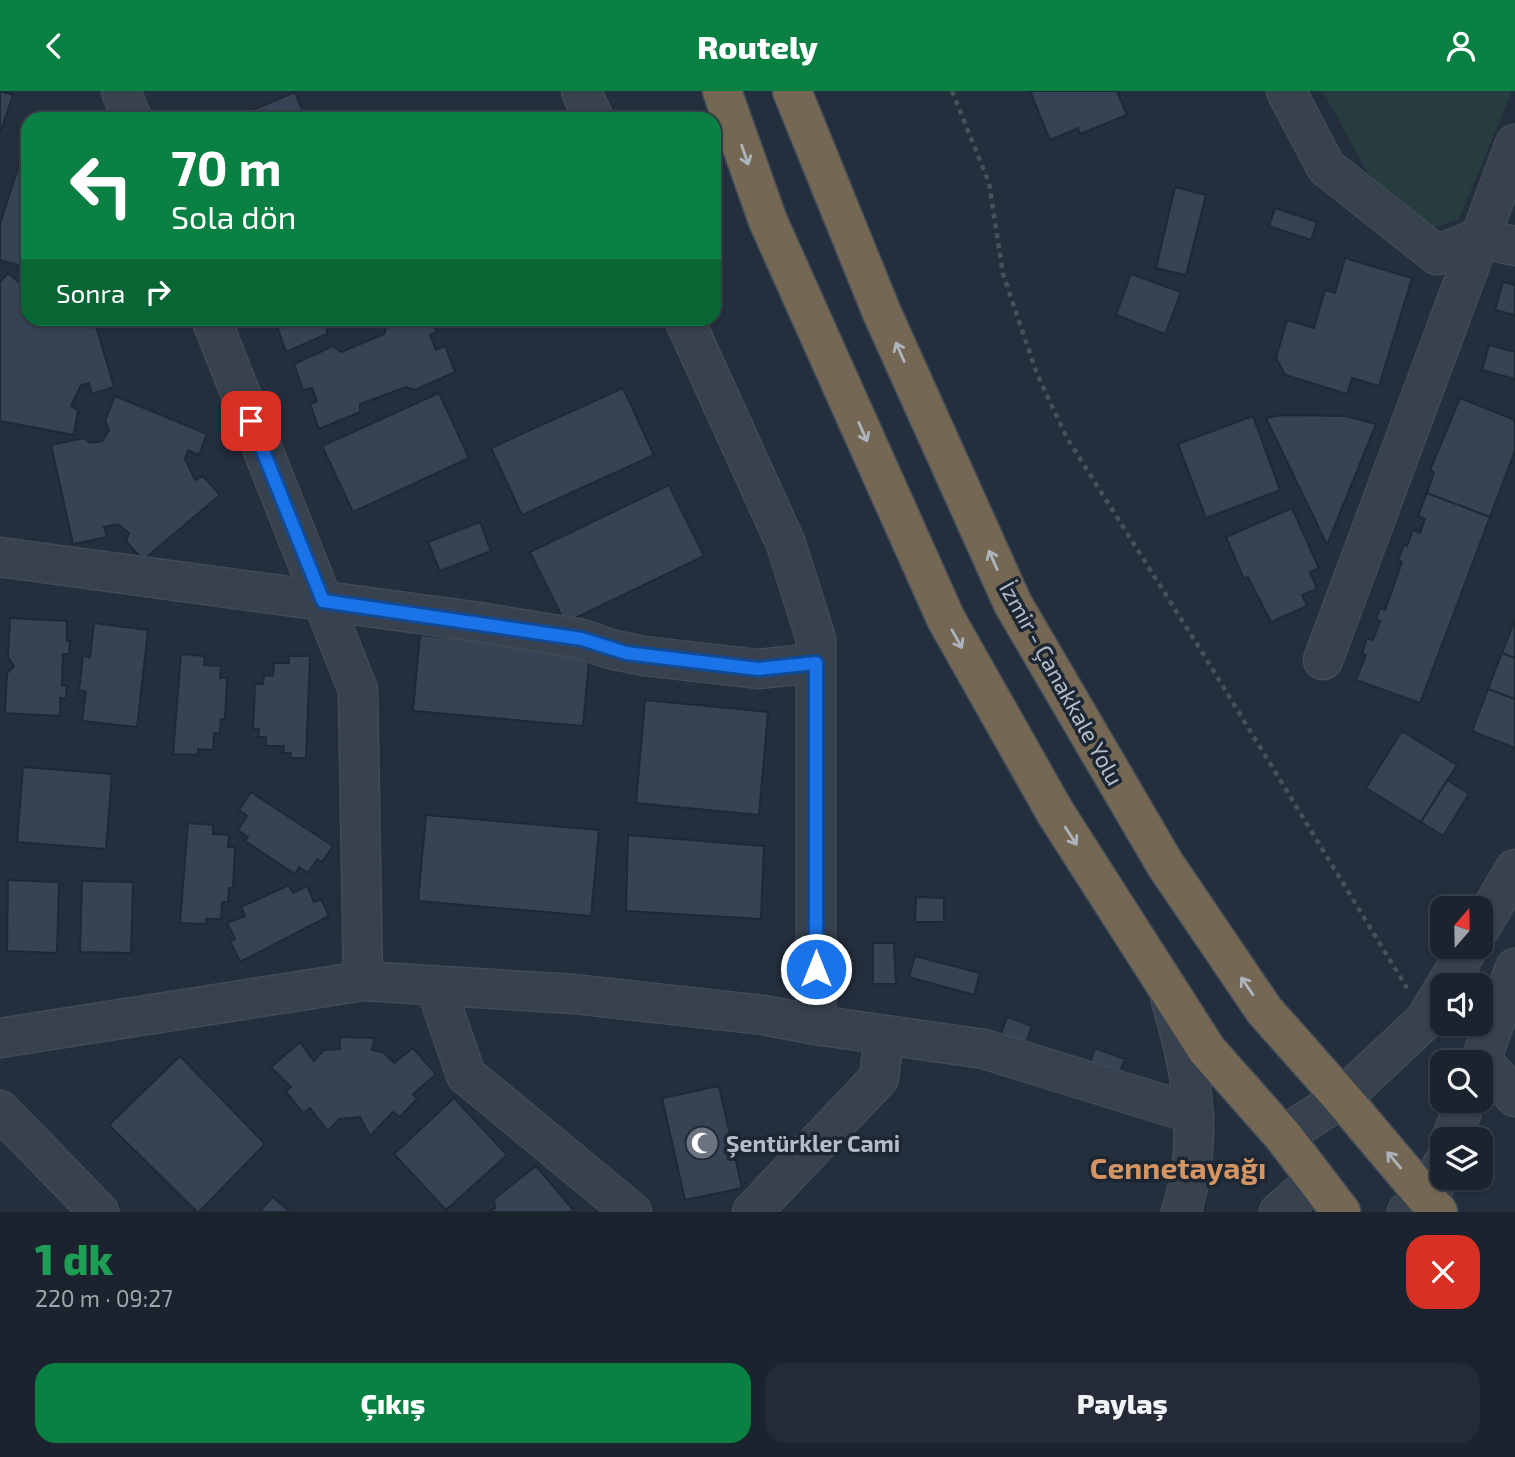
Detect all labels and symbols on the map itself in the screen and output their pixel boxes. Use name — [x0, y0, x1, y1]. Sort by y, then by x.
one-way arrow — [740, 144, 752, 166]
one-way arrow — [893, 342, 906, 363]
pin — [221, 391, 281, 451]
one-way arrow — [857, 421, 870, 442]
one-way arrow — [986, 549, 999, 571]
street label: İzmir - Çanakkale Yolu — [993, 576, 1130, 790]
one-way arrow — [951, 628, 965, 648]
one-way arrow — [1063, 826, 1078, 845]
north arrow — [1430, 896, 1493, 959]
position arrow — [779, 932, 853, 1006]
one-way arrow — [1240, 977, 1255, 996]
mosque icon: Şentürkler Cami — [683, 1124, 721, 1162]
place label: Şentürkler Cami — [726, 1129, 900, 1158]
district label: Cennetayağı — [1090, 1149, 1266, 1186]
one-way arrow — [1386, 1151, 1402, 1169]

